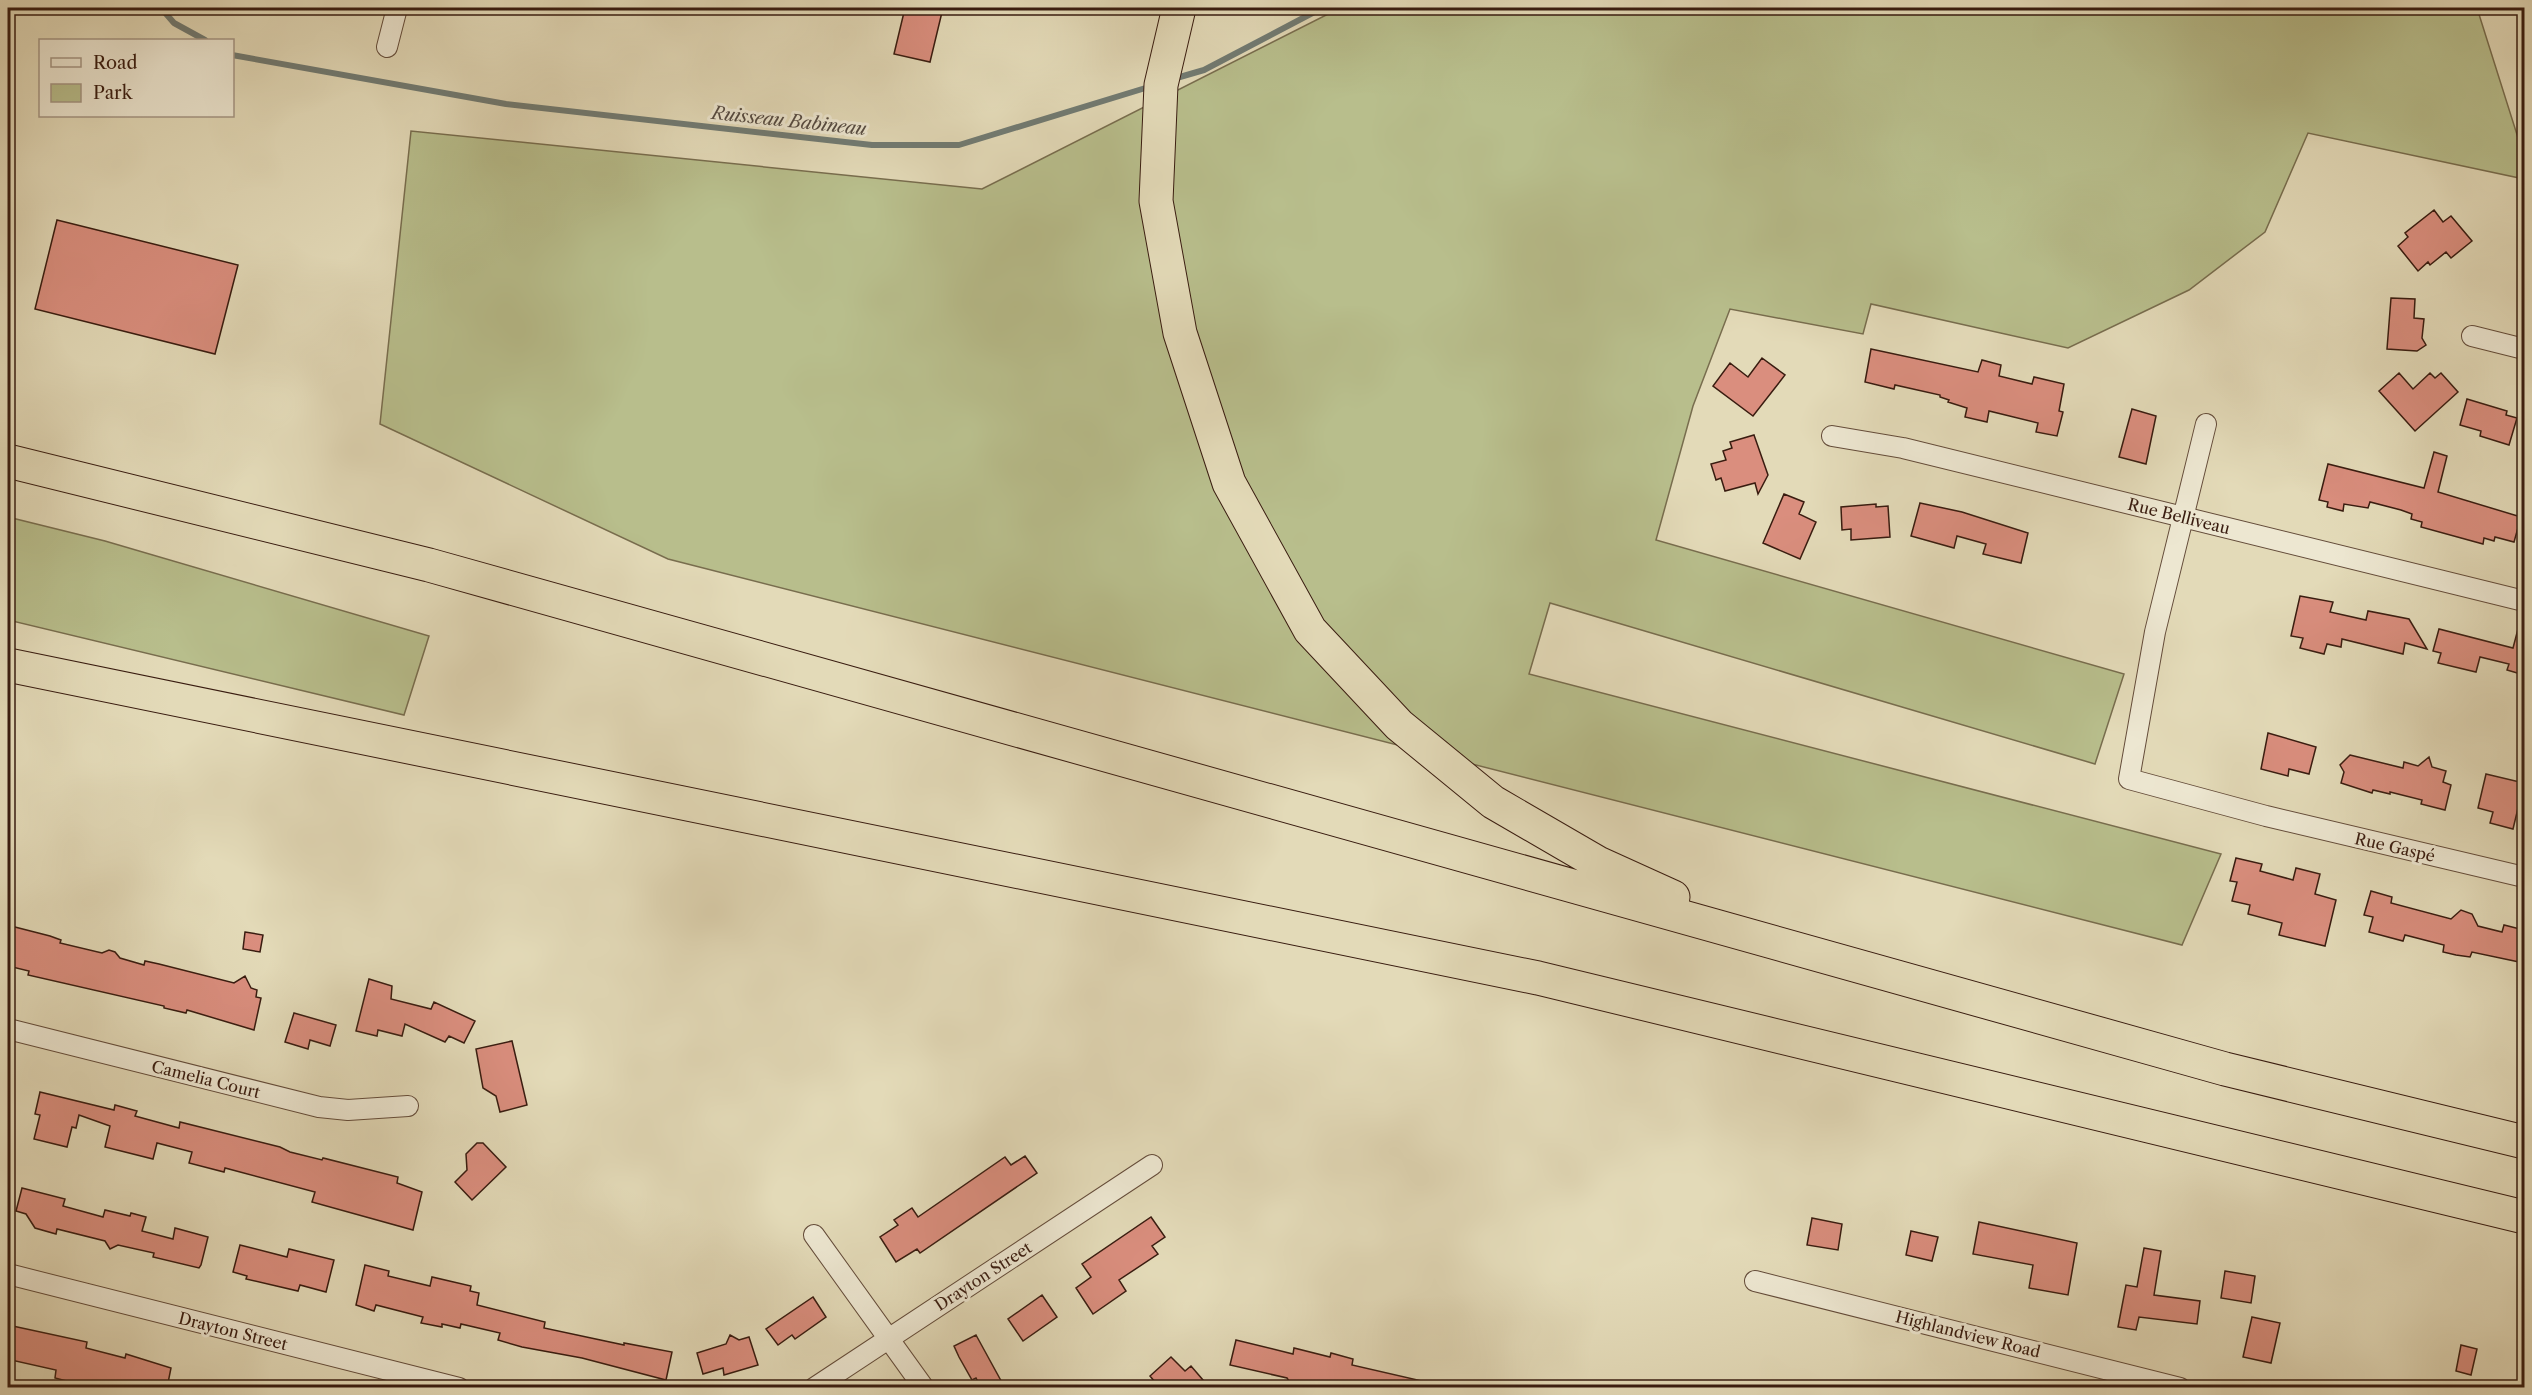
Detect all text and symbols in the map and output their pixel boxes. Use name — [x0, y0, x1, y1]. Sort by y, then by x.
legend — [39, 39, 234, 117]
text: Road — [93, 52, 138, 74]
text: Park — [93, 82, 134, 104]
water label: Ruisseau Babineau — [709, 102, 868, 140]
street label: Rue Belliveau — [2126, 494, 2232, 538]
street label: Rue Gaspé — [2353, 828, 2437, 866]
street label: Camelia Court — [150, 1056, 263, 1102]
street label: Drayton Street — [931, 1237, 1036, 1315]
street label: Highlandview Road — [1893, 1306, 2043, 1362]
street label: Drayton Street — [176, 1308, 290, 1354]

